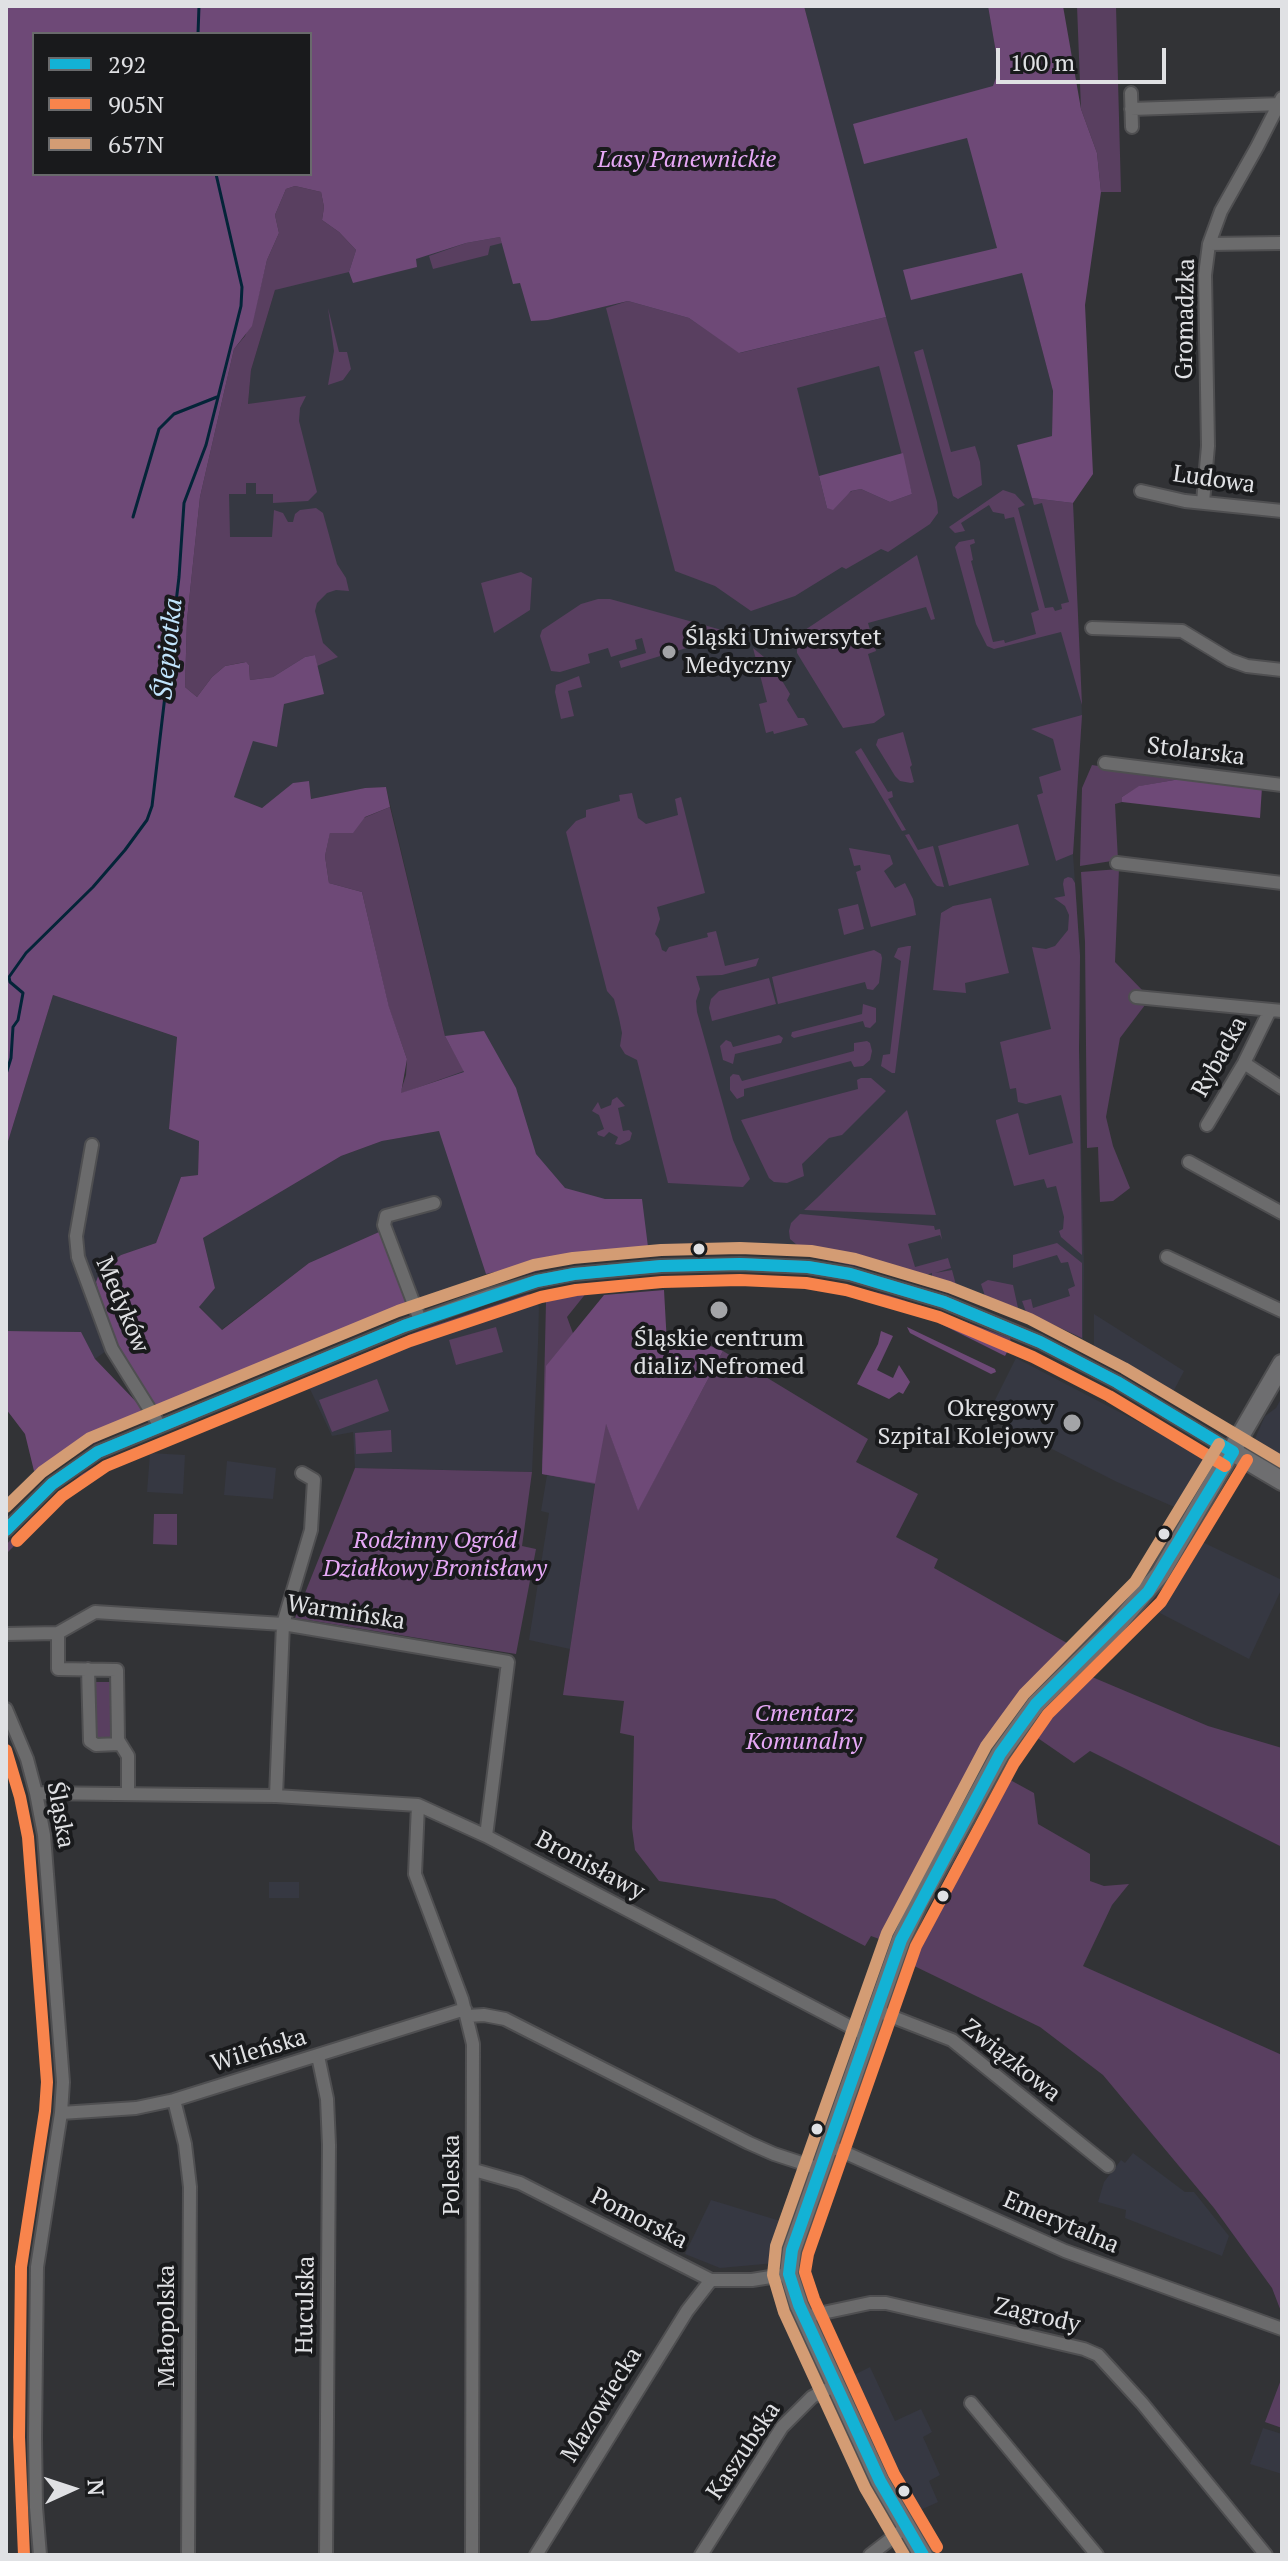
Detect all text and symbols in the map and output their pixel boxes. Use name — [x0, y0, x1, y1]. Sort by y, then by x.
legend — [32, 32, 312, 176]
scale bar — [1000, 32, 1170, 82]
text: 100 m — [1010, 46, 1075, 78]
text: 292 — [108, 48, 146, 80]
text: 905N — [108, 88, 164, 120]
text: 657N — [108, 128, 164, 160]
park label: Lasy Panewnickie — [597, 146, 777, 174]
street label: Gromadzka — [1171, 258, 1201, 380]
street label: Ludowa — [1171, 460, 1257, 500]
water label: Ślepiotka — [148, 597, 190, 701]
place label: Śląski Uniwersytet Medyczny — [685, 624, 882, 680]
marker: Śląski Uniwersytet Medyczny — [660, 643, 678, 661]
street label: Stolarska — [1145, 732, 1247, 772]
street label: Rybacka — [1186, 1012, 1254, 1102]
unlabelled marker — [691, 1241, 707, 1257]
street label: Medyków — [89, 1253, 155, 1357]
marker: Śląskie centrum dializ Nefromed — [708, 1299, 730, 1321]
place label: Śląskie centrum dializ Nefromed — [633, 1325, 805, 1381]
place label: Okręgowy Szpital Kolejowy — [877, 1395, 1054, 1451]
marker: Okręgowy Szpital Kolejowy — [1061, 1412, 1083, 1434]
unlabelled marker — [1156, 1526, 1172, 1542]
park label: Rodzinny Ogród Działkowy Bronisławy — [323, 1527, 547, 1583]
street label: Warmińska — [285, 1589, 407, 1637]
park label: Cmentarz Komunalny — [746, 1700, 862, 1756]
street label: Śląska — [40, 1779, 80, 1851]
street label: Bronisławy — [531, 1825, 649, 1907]
unlabelled marker — [935, 1888, 951, 1904]
street label: Związkowa — [956, 2014, 1066, 2108]
street label: Wileńska — [208, 2023, 310, 2079]
unlabelled marker — [809, 2121, 825, 2137]
street label: Poleska — [438, 2134, 466, 2216]
street label: Pomorska — [586, 2182, 692, 2256]
street label: Emerytalna — [999, 2186, 1123, 2260]
street label: Huculska — [291, 2256, 321, 2354]
street label: Małopolska — [153, 2265, 181, 2387]
street label: Zagrody — [991, 2292, 1083, 2340]
street label: Mazowiecka — [555, 2342, 649, 2468]
street label: Kaszubska — [701, 2397, 787, 2505]
north arrow — [32, 2449, 112, 2529]
text: N — [82, 2479, 111, 2497]
unlabelled marker — [896, 2483, 912, 2499]

